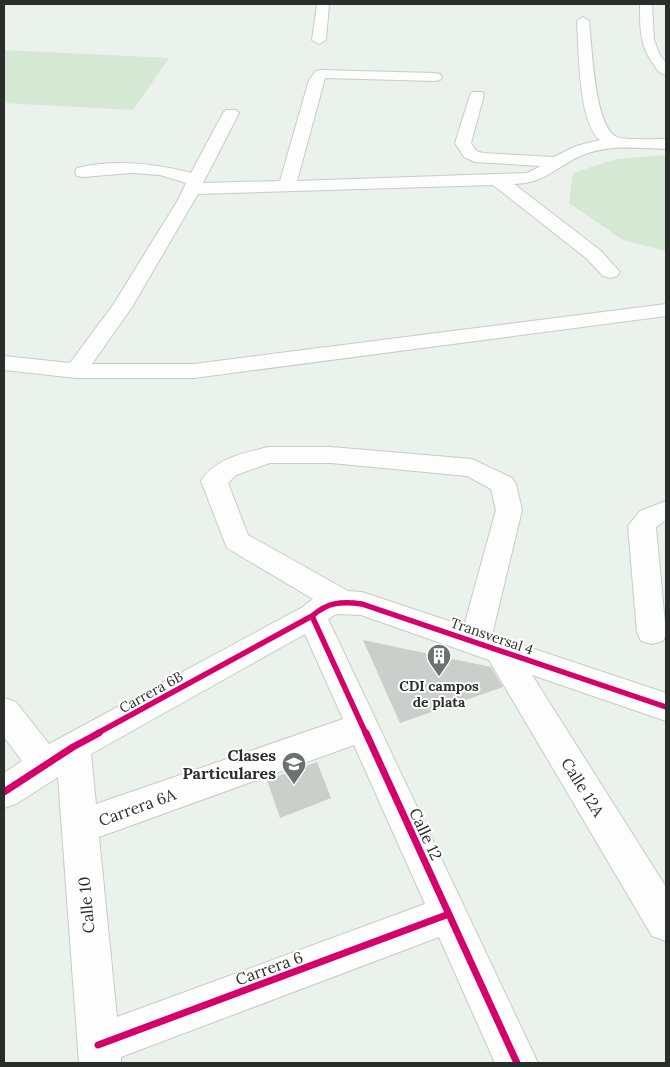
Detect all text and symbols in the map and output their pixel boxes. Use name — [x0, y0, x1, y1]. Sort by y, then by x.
street label: Transversal 4 — [448, 613, 536, 659]
building icon: CDI campos de plata — [426, 643, 452, 677]
street label: Carrera 6B — [116, 667, 186, 717]
place label: CDI campos de plata — [399, 677, 479, 711]
place label: Clases Particulares — [183, 745, 276, 783]
school or university icon: Clases Particulares — [281, 751, 307, 785]
street label: Calle 12A — [557, 754, 609, 821]
street label: Carrera 6A — [96, 784, 179, 830]
street label: Calle 12 — [405, 805, 447, 863]
street label: Calle 10 — [74, 876, 98, 934]
street label: Carrera 6 — [233, 947, 305, 989]

